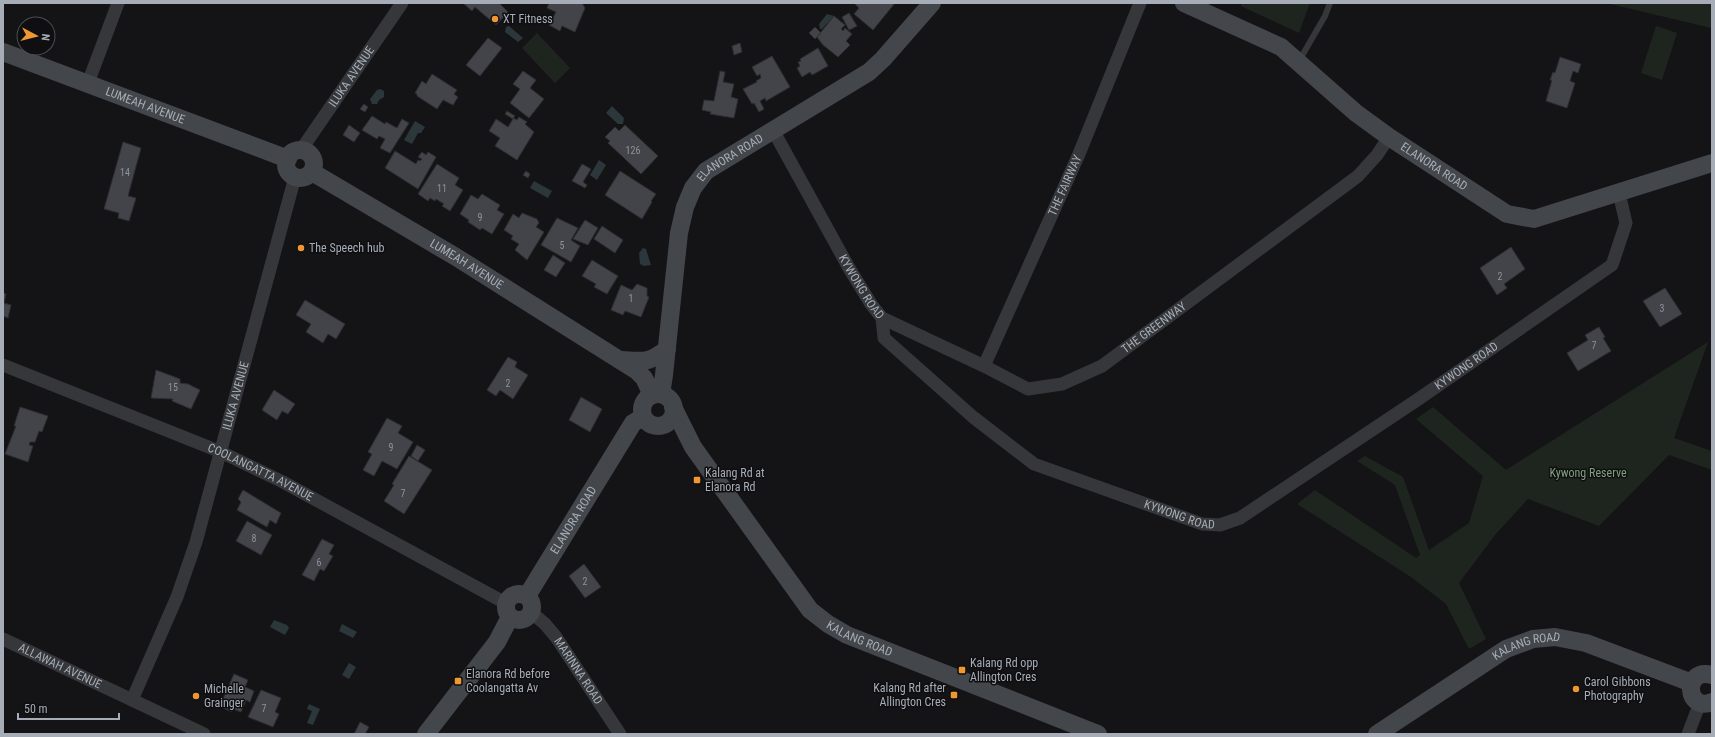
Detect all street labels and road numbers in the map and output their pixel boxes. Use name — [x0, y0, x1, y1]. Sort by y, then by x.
street label: ILUKA AVENUE — [326, 44, 377, 110]
street label: LUMEAH AVENUE — [104, 84, 187, 127]
street label: ELANORA ROAD — [694, 131, 766, 184]
street label: ELANORA ROAD — [1398, 140, 1470, 193]
street label: THE FAIRWAY — [1045, 152, 1085, 218]
street label: LUMEAH AVENUE — [427, 236, 506, 292]
street label: KYWONG ROAD — [836, 252, 887, 322]
street label: THE GREENWAY — [1119, 299, 1189, 356]
street label: KYWONG ROAD — [1432, 339, 1501, 393]
street label: ILUKA AVENUE — [220, 360, 252, 432]
street label: COOLANGATTA AVENUE — [206, 440, 316, 504]
street label: ELANORA ROAD — [547, 484, 600, 556]
street label: KYWONG ROAD — [1142, 497, 1215, 532]
street label: KALANG ROAD — [824, 618, 895, 659]
street label: KALANG ROAD — [1490, 630, 1561, 663]
street label: MARINNA ROAD — [551, 635, 606, 707]
street label: ALLAWAH AVENUE — [16, 640, 104, 692]

